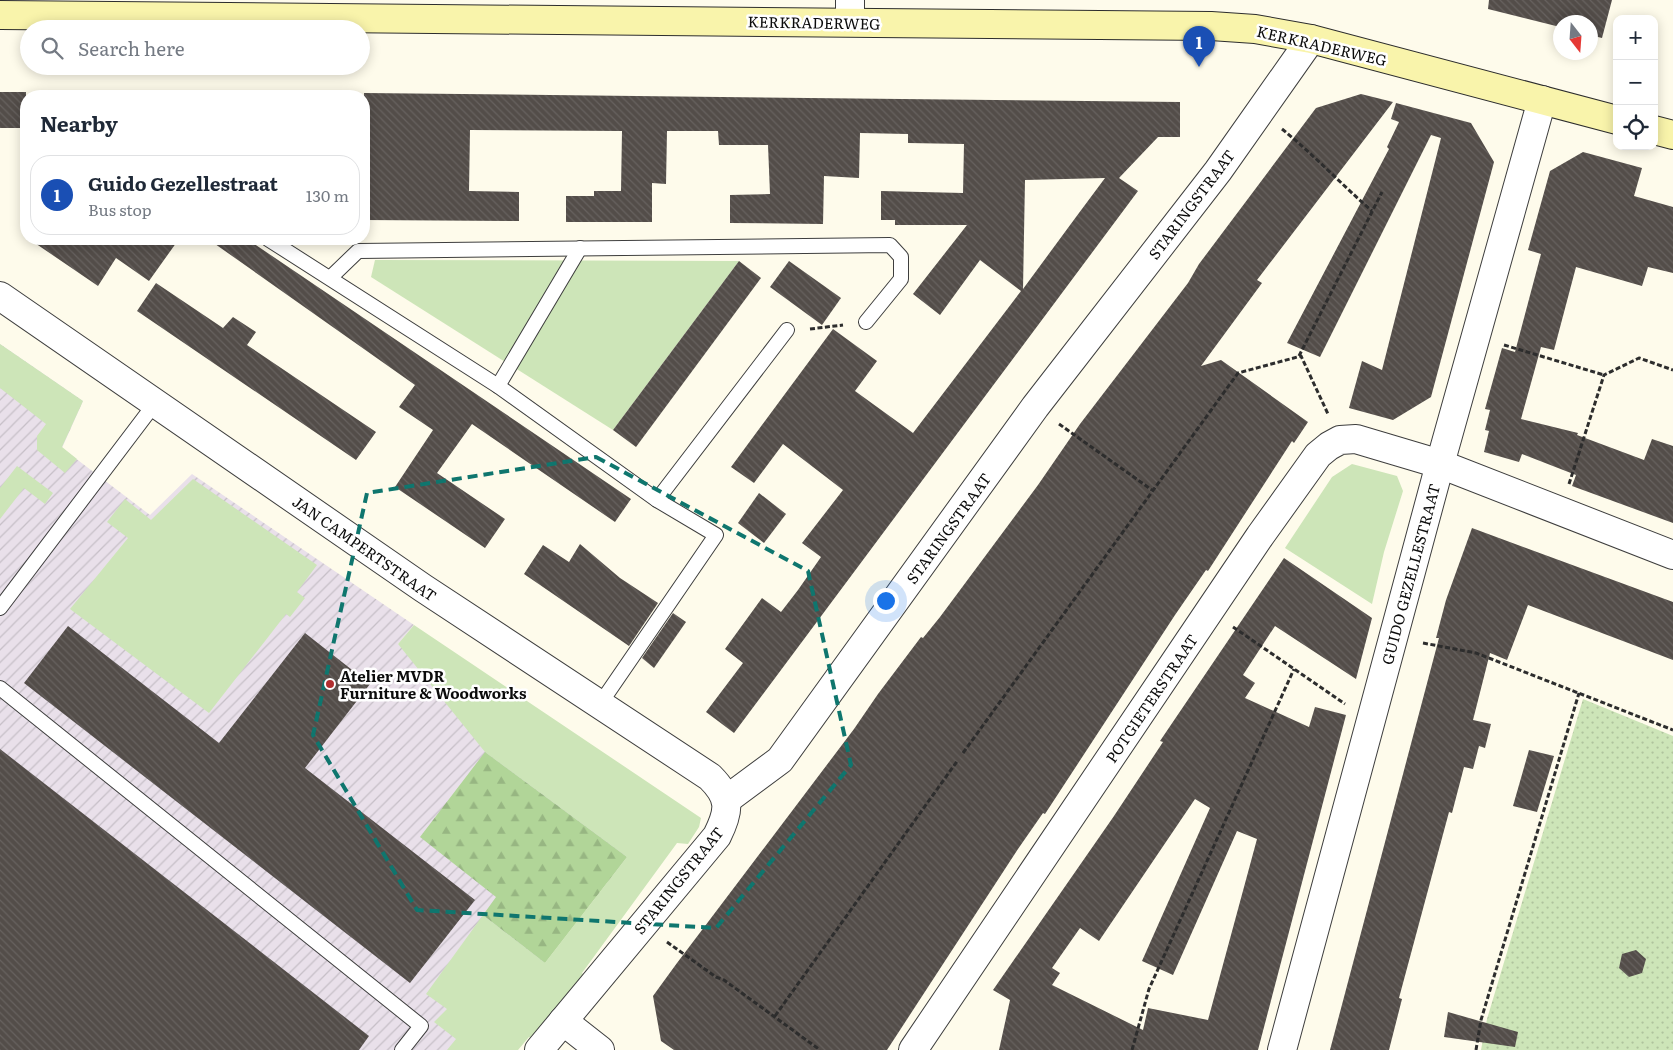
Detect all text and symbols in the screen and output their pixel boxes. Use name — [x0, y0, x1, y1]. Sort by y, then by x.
street label: KERKRADERWEG — [747, 9, 881, 35]
north arrow — [1553, 15, 1598, 60]
map controls — [1613, 15, 1658, 150]
button: + — [1613, 15, 1658, 60]
street label: KERKRADERWEG — [1255, 19, 1389, 71]
search box — [20, 20, 370, 75]
pin: 1 — [1183, 26, 1215, 67]
icon: search — [38, 34, 66, 62]
text: Search here — [78, 34, 185, 62]
button: − — [1613, 60, 1658, 105]
button: locate — [1613, 105, 1658, 150]
text: Nearby — [40, 107, 118, 138]
street label: STARINGSTRAAT — [1142, 144, 1240, 264]
text: Guido Gezellestraat — [88, 169, 278, 197]
text: 1 — [54, 183, 60, 207]
text: 130 m — [306, 183, 349, 207]
text: Bus stop — [88, 197, 152, 221]
street label: STARINGSTRAAT — [900, 468, 996, 588]
street label: GUIDO GEZELLESTRAAT — [1375, 481, 1445, 667]
street label: JAN CAMPERTSTRAAT — [288, 489, 442, 607]
your location — [873, 588, 899, 614]
street label: POTGIETERSTRAAT — [1099, 629, 1203, 767]
place label: Atelier MVDR Furniture & Woodworks — [340, 664, 527, 704]
marker: Atelier MVDR Furniture & Woodworks — [324, 678, 336, 690]
street label: STARINGSTRAAT — [627, 821, 729, 939]

